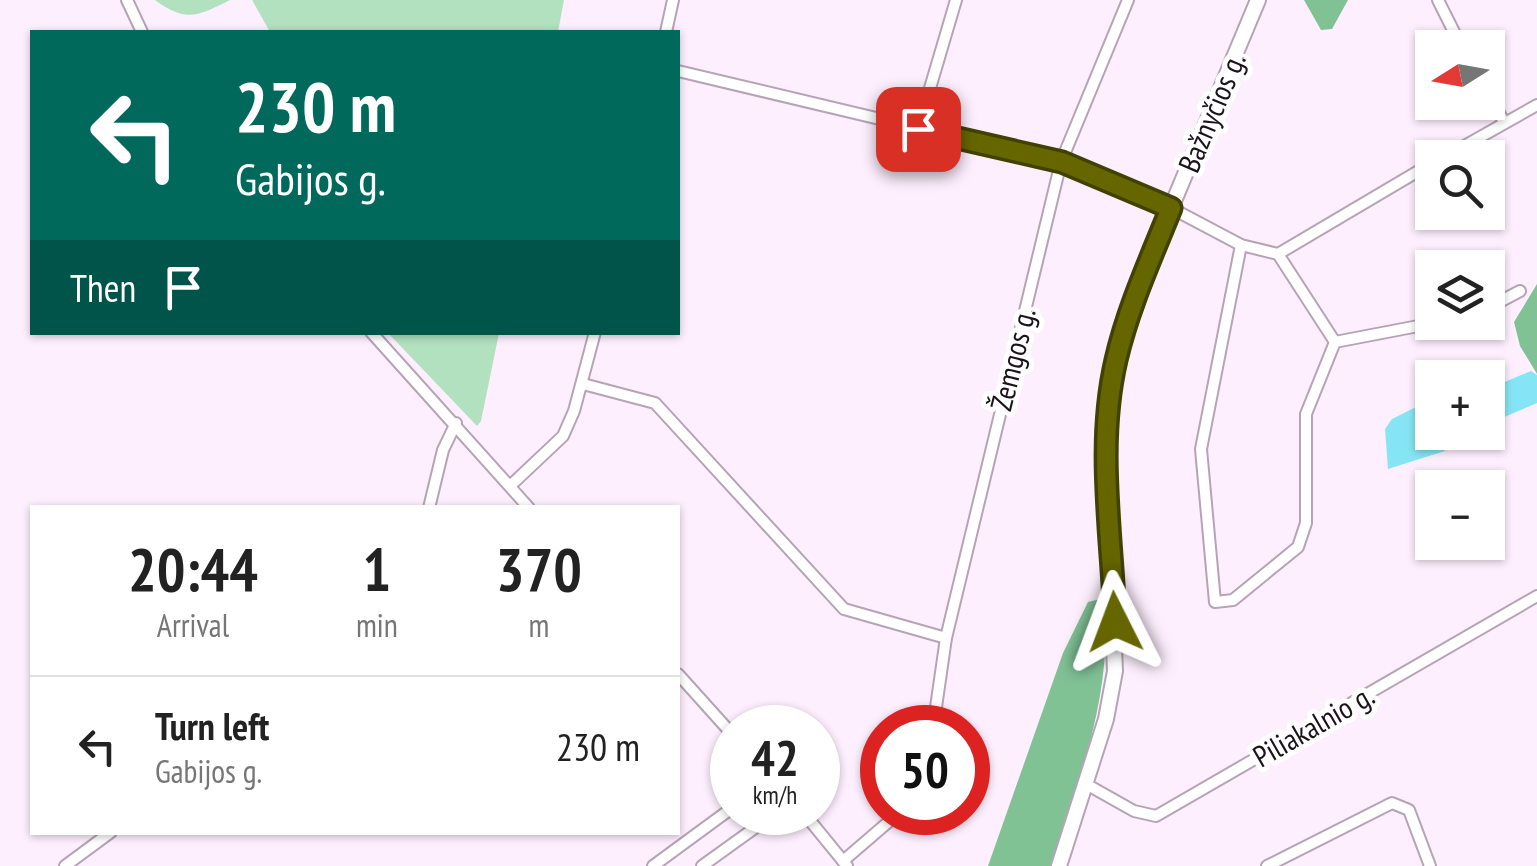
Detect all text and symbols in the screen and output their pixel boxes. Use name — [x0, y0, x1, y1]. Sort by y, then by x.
north arrow — [1415, 30, 1505, 120]
map controls — [1415, 30, 1505, 560]
street label: Bažnyčios g. — [1168, 46, 1254, 178]
text: 230 m — [235, 61, 396, 151]
icon: left — [70, 70, 200, 200]
pin — [876, 87, 961, 172]
icon: arrive — [891, 102, 946, 157]
button: search — [1415, 140, 1505, 230]
text: Gabijos g. — [235, 149, 386, 207]
button: layers — [1415, 250, 1505, 340]
icon: arrive — [156, 260, 211, 315]
text: Then — [70, 263, 136, 312]
street label: Žemgos g. — [980, 304, 1044, 414]
button: + — [1415, 360, 1505, 450]
button: − — [1415, 470, 1505, 560]
text: 20:44 — [128, 530, 258, 608]
text: 1 — [363, 530, 391, 608]
text: 370 — [496, 530, 582, 608]
position arrow — [1063, 570, 1167, 674]
text: Arrival — [157, 604, 229, 646]
text: min — [356, 604, 398, 646]
text: m — [528, 604, 549, 646]
street label: Piliakalnio g. — [1245, 675, 1381, 775]
text: Turn left — [155, 701, 269, 750]
speed limit sign: 50 — [860, 705, 990, 835]
icon: left — [70, 719, 125, 774]
text: 230 m — [556, 722, 640, 771]
text: 42 — [751, 725, 799, 790]
text: Gabijos g. — [155, 750, 262, 792]
text: km/h — [753, 779, 797, 811]

